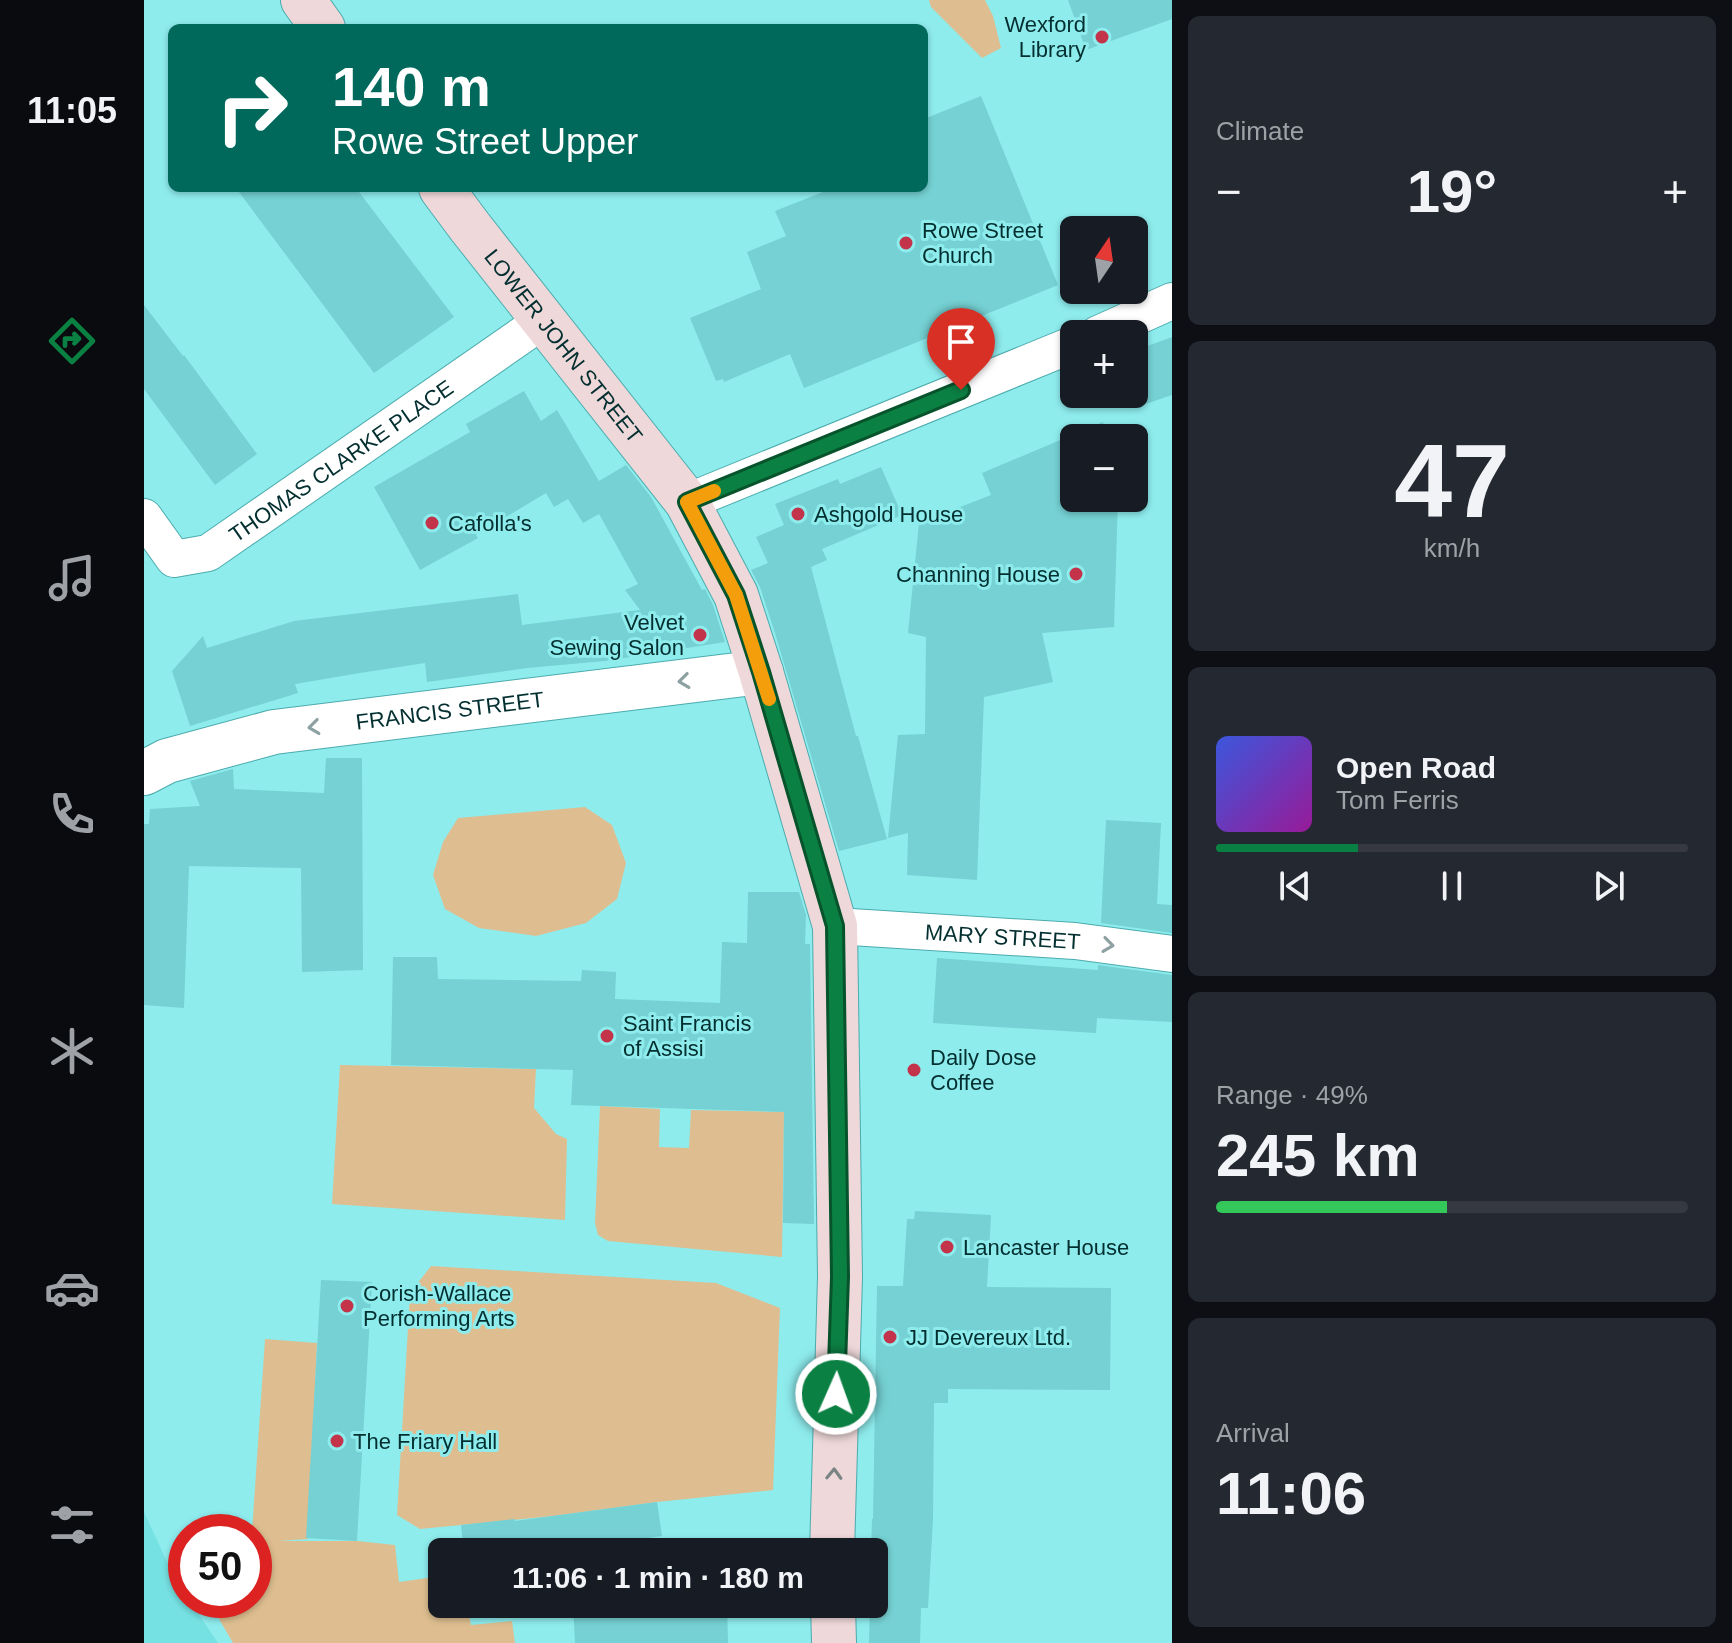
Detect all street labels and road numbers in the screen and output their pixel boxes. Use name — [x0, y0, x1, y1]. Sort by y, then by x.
street label: LOWER JOHN STREET — [479, 244, 647, 448]
street label: THOMAS CLARKE PLACE — [225, 375, 458, 547]
street label: FRANCIS STREET — [354, 687, 546, 735]
street label: MARY STREET — [924, 920, 1081, 954]

